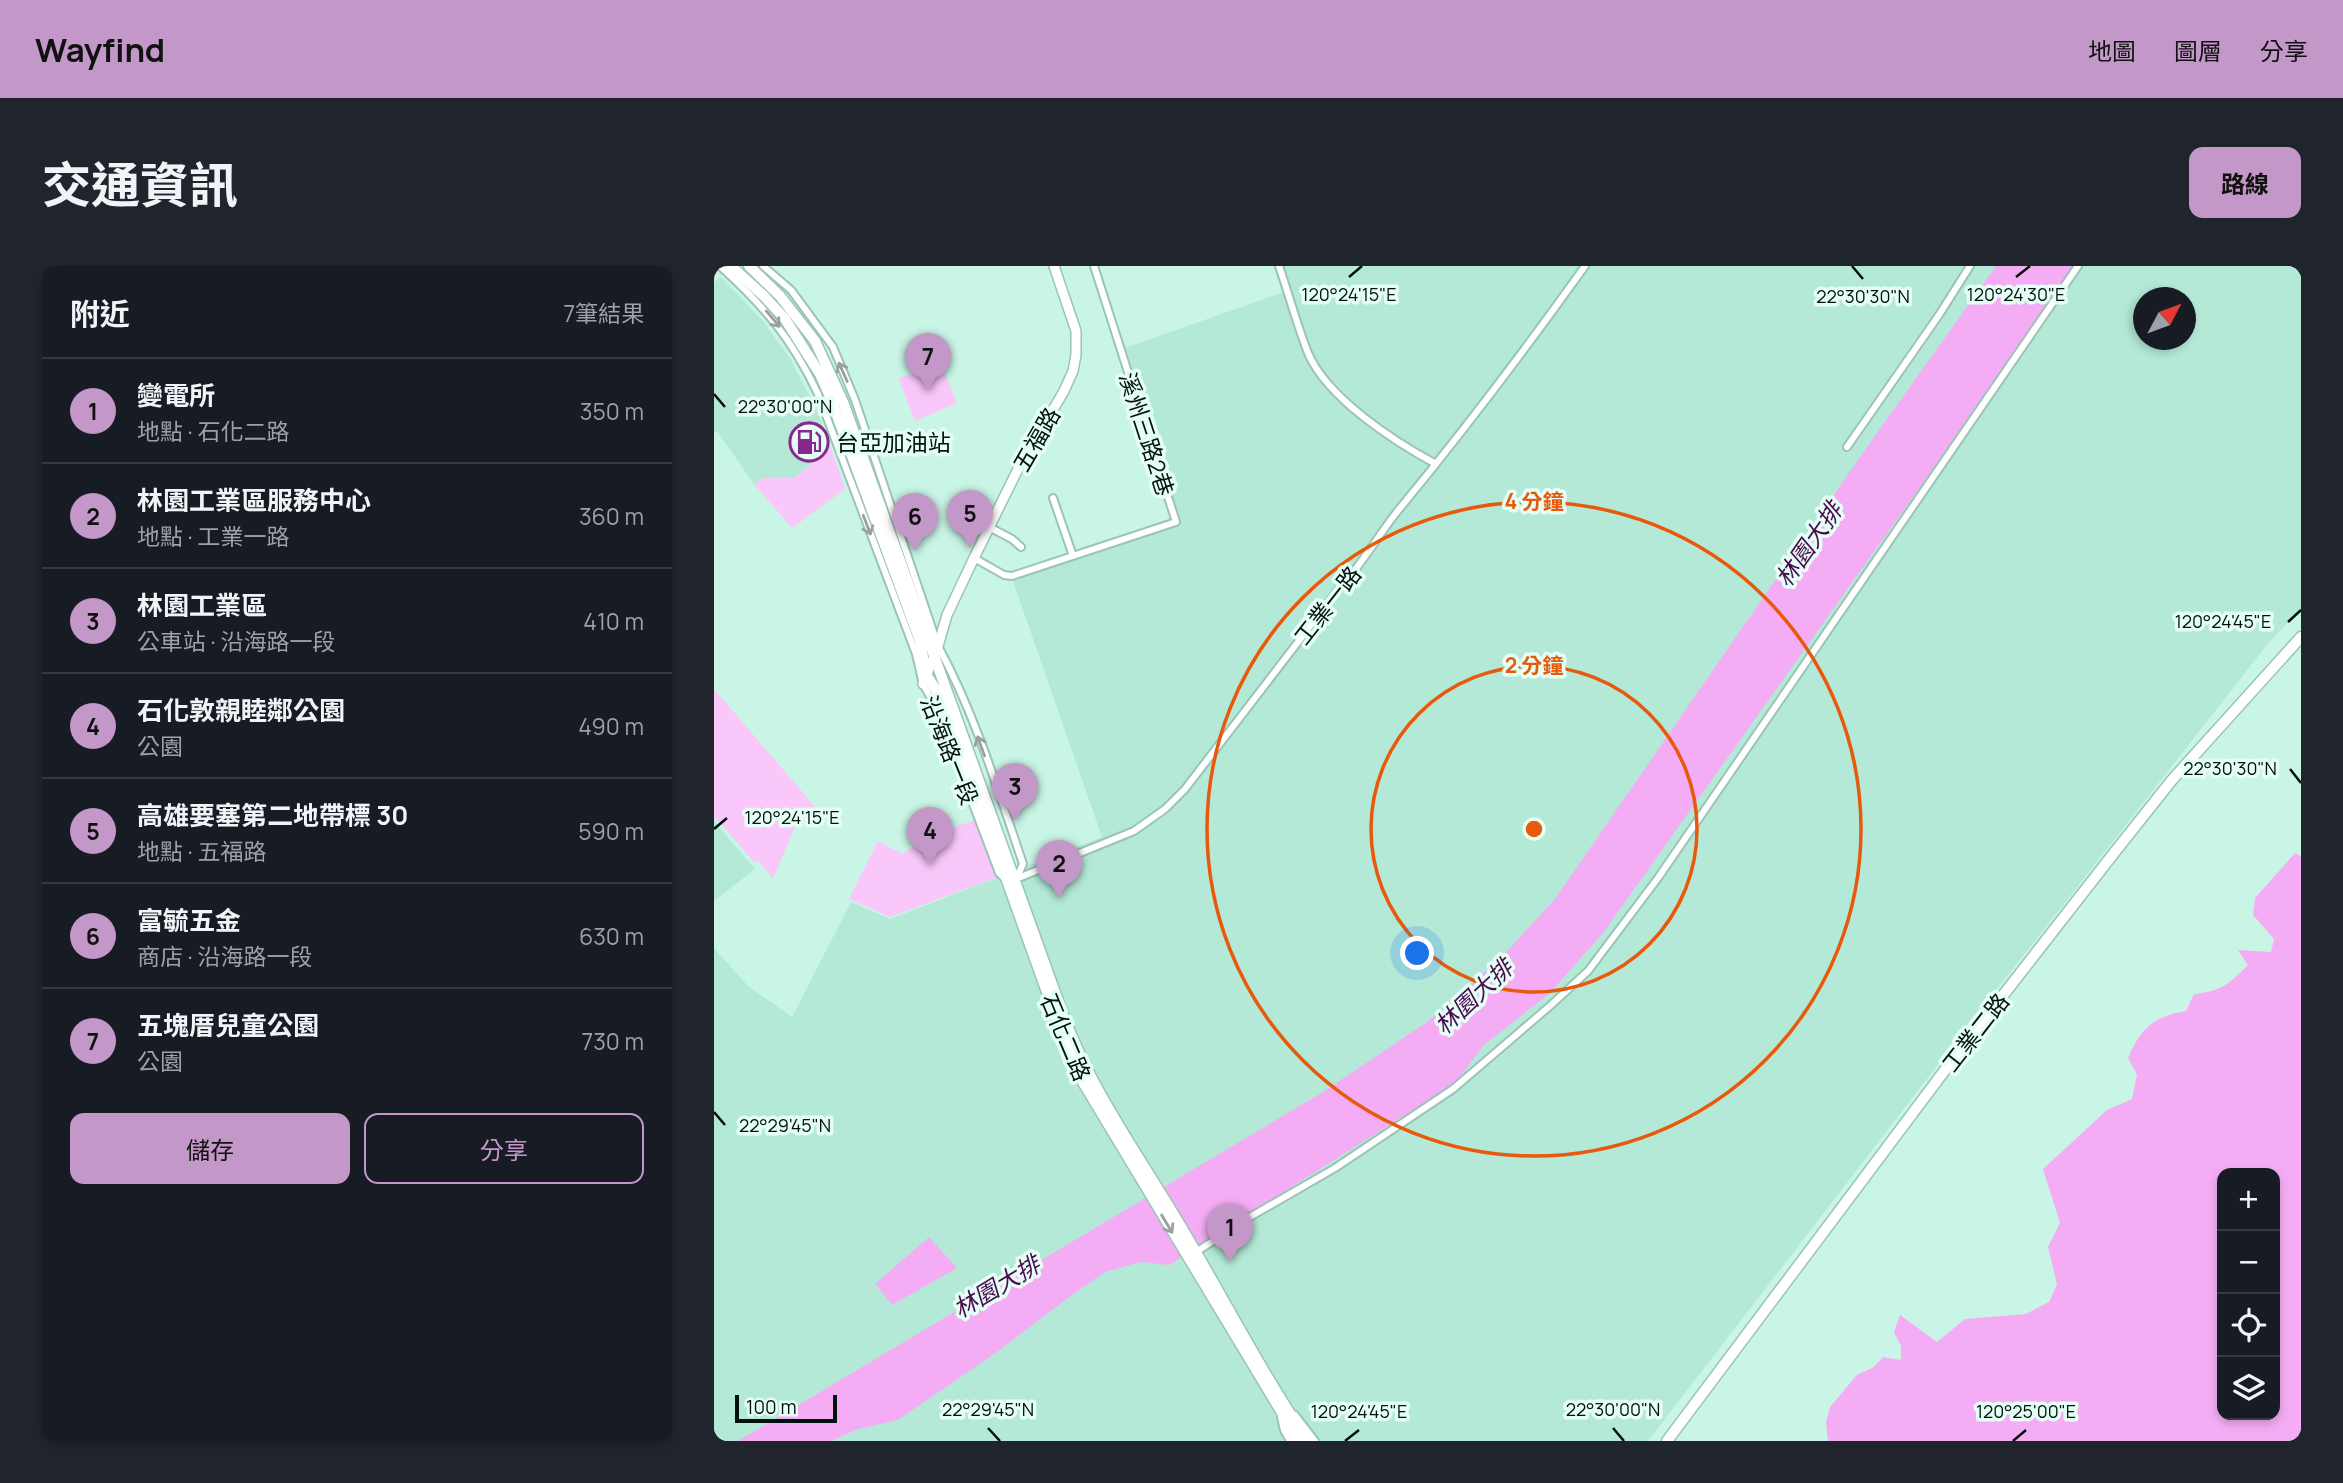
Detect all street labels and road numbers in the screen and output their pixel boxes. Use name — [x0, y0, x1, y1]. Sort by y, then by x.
street label: 溪州三路2巷 — [1112, 368, 1182, 500]
street label: 五福路 — [1005, 401, 1067, 477]
street label: 工業一路 — [1286, 559, 1368, 651]
street label: 沿海路一段 — [914, 691, 986, 809]
street label: 工業二路 — [1934, 986, 2016, 1078]
street label: 石化二路 — [1033, 988, 1099, 1086]

